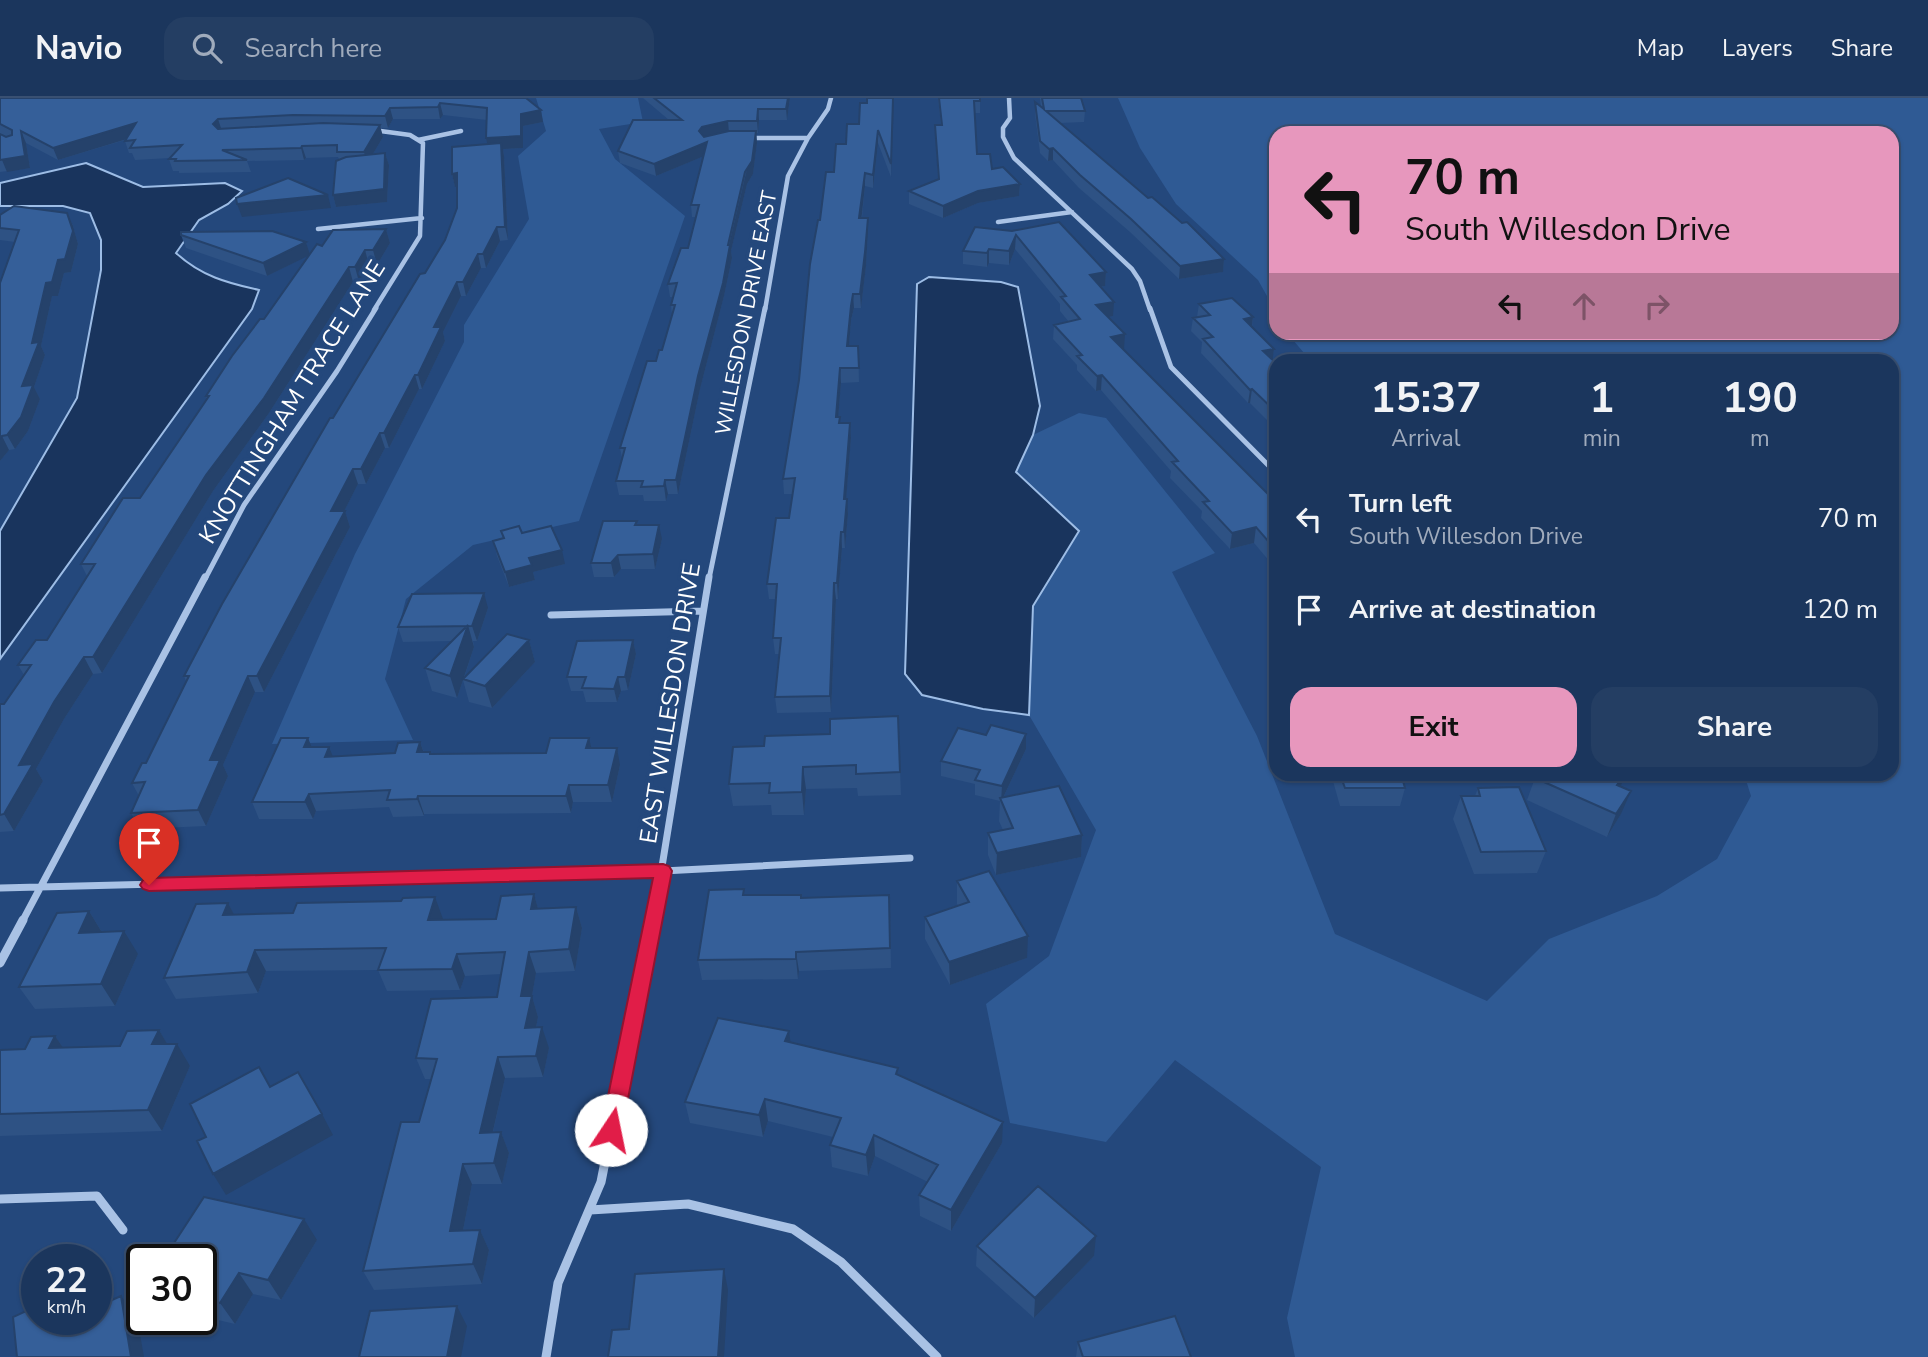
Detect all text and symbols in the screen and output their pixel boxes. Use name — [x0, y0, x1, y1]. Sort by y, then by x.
search box — [164, 17, 654, 80]
text: Navio — [35, 26, 122, 71]
icon: search — [188, 29, 226, 67]
text: Search here — [244, 31, 382, 66]
text: Map — [1637, 32, 1684, 64]
text: Layers — [1722, 32, 1793, 64]
text: Share — [1831, 32, 1893, 64]
text: 70 m — [1405, 144, 1520, 211]
icon: left — [1290, 154, 1381, 245]
street label: WILLESDON DRIVE EAST — [709, 188, 784, 438]
text: South Willesdon Drive — [1405, 208, 1731, 251]
street label: KNOTTINGHAM TRACE LANE — [191, 254, 393, 550]
icon: left — [1492, 287, 1530, 325]
icon: ahead — [1565, 287, 1603, 325]
icon: right — [1638, 287, 1676, 325]
text: 15:37 — [1370, 370, 1481, 427]
text: 1 — [1589, 370, 1614, 427]
text: 190 — [1722, 370, 1798, 427]
text: Arrival — [1391, 423, 1460, 454]
text: min — [1583, 423, 1621, 454]
text: m — [1750, 423, 1770, 454]
text: Turn left — [1349, 486, 1452, 521]
icon: left — [1290, 500, 1328, 538]
text: 70 m — [1818, 501, 1878, 536]
text: South Willesdon Drive — [1349, 521, 1583, 552]
street label: EAST WILLESDON DRIVE — [632, 560, 708, 846]
icon: arrive — [1290, 591, 1328, 629]
text: Arrive at destination — [1349, 592, 1596, 627]
text: 120 m — [1802, 592, 1878, 627]
button: Exit — [1290, 687, 1577, 767]
button: Share — [1591, 687, 1878, 767]
pin — [119, 813, 179, 885]
icon: arrive — [130, 824, 168, 862]
position arrow — [574, 1093, 648, 1167]
speed limit sign: 30 — [126, 1244, 217, 1335]
text: 22 — [45, 1257, 88, 1304]
text: km/h — [47, 1295, 86, 1319]

